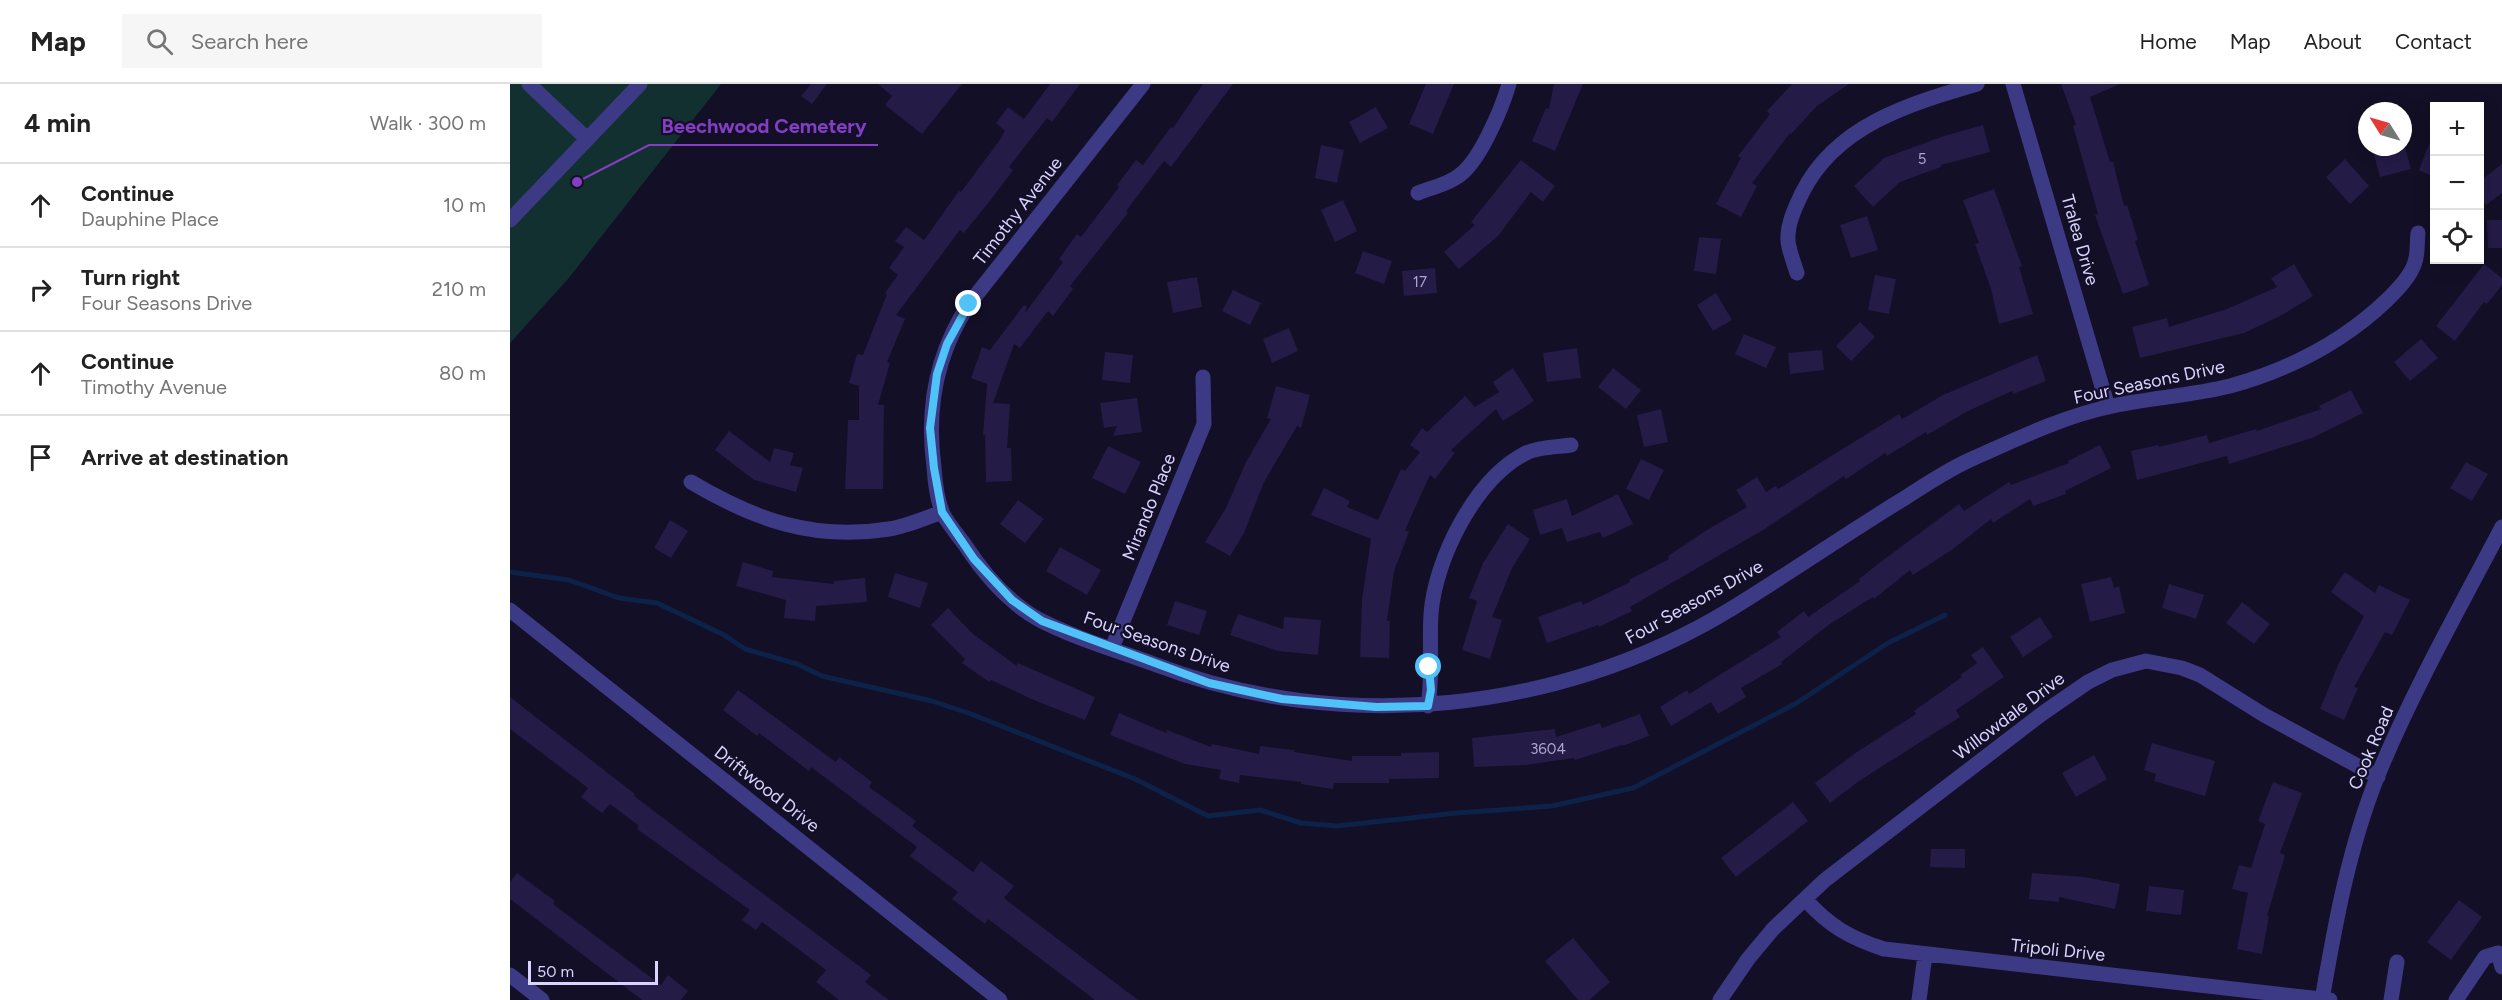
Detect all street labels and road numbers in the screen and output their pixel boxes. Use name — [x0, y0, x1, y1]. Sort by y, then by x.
street label: Timothy Avenue — [969, 152, 1067, 270]
street label: Tralea Drive — [2057, 192, 2103, 288]
street label: Four Seasons Drive — [2071, 355, 2227, 409]
street label: Mirando Place — [1118, 450, 1180, 564]
street label: Four Seasons Drive — [1621, 555, 1767, 649]
street label: Four Seasons Drive — [1081, 607, 1234, 678]
street label: Willowdale Drive — [1949, 667, 2069, 765]
street label: Cook Road — [2344, 703, 2398, 793]
street label: Driftwood Drive — [710, 741, 824, 837]
street label: Tripoli Drive — [2010, 934, 2106, 966]

